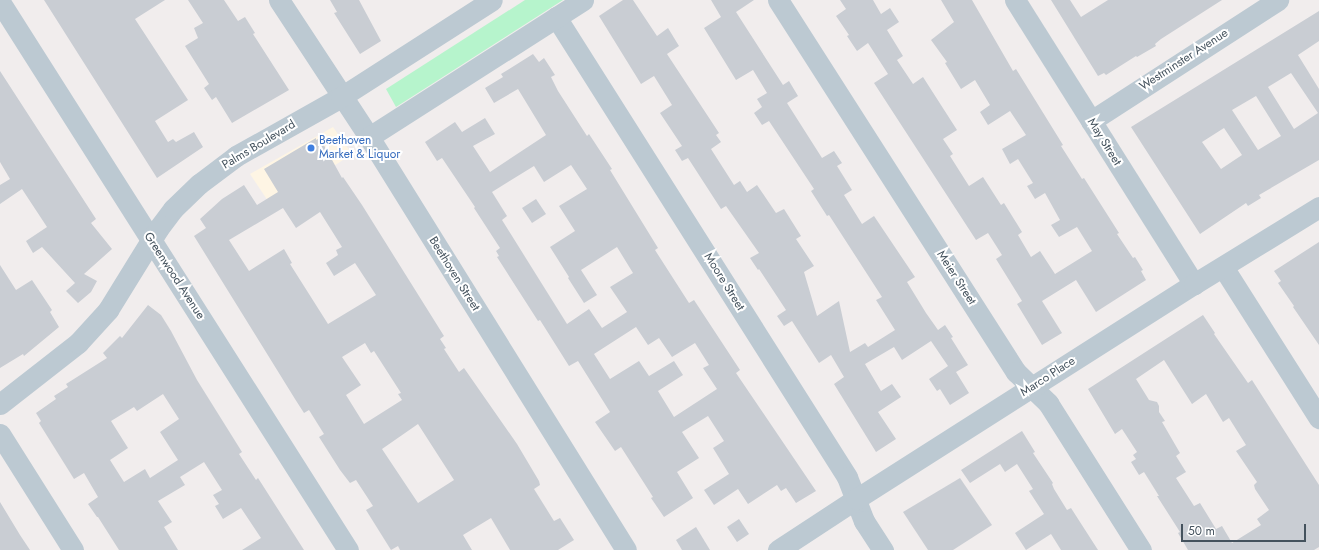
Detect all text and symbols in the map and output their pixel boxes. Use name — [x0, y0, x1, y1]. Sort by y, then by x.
street label: Westminster Avenue — [1137, 26, 1231, 94]
street label: May Street — [1084, 116, 1124, 168]
street label: Palms Boulevard — [220, 117, 298, 173]
place label: Beethoven Market & Liquor — [319, 134, 400, 162]
marker: Beethoven Market & Liquor — [306, 143, 316, 153]
street label: Greenwood Avenue — [141, 230, 207, 322]
street label: Beethoven Street — [426, 234, 482, 314]
street label: Meier Street — [933, 248, 979, 308]
street label: Moore Street — [701, 251, 747, 313]
street label: Marco Place — [1018, 354, 1078, 400]
scale bar — [1183, 516, 1308, 542]
text: 50 m — [1188, 522, 1215, 540]

